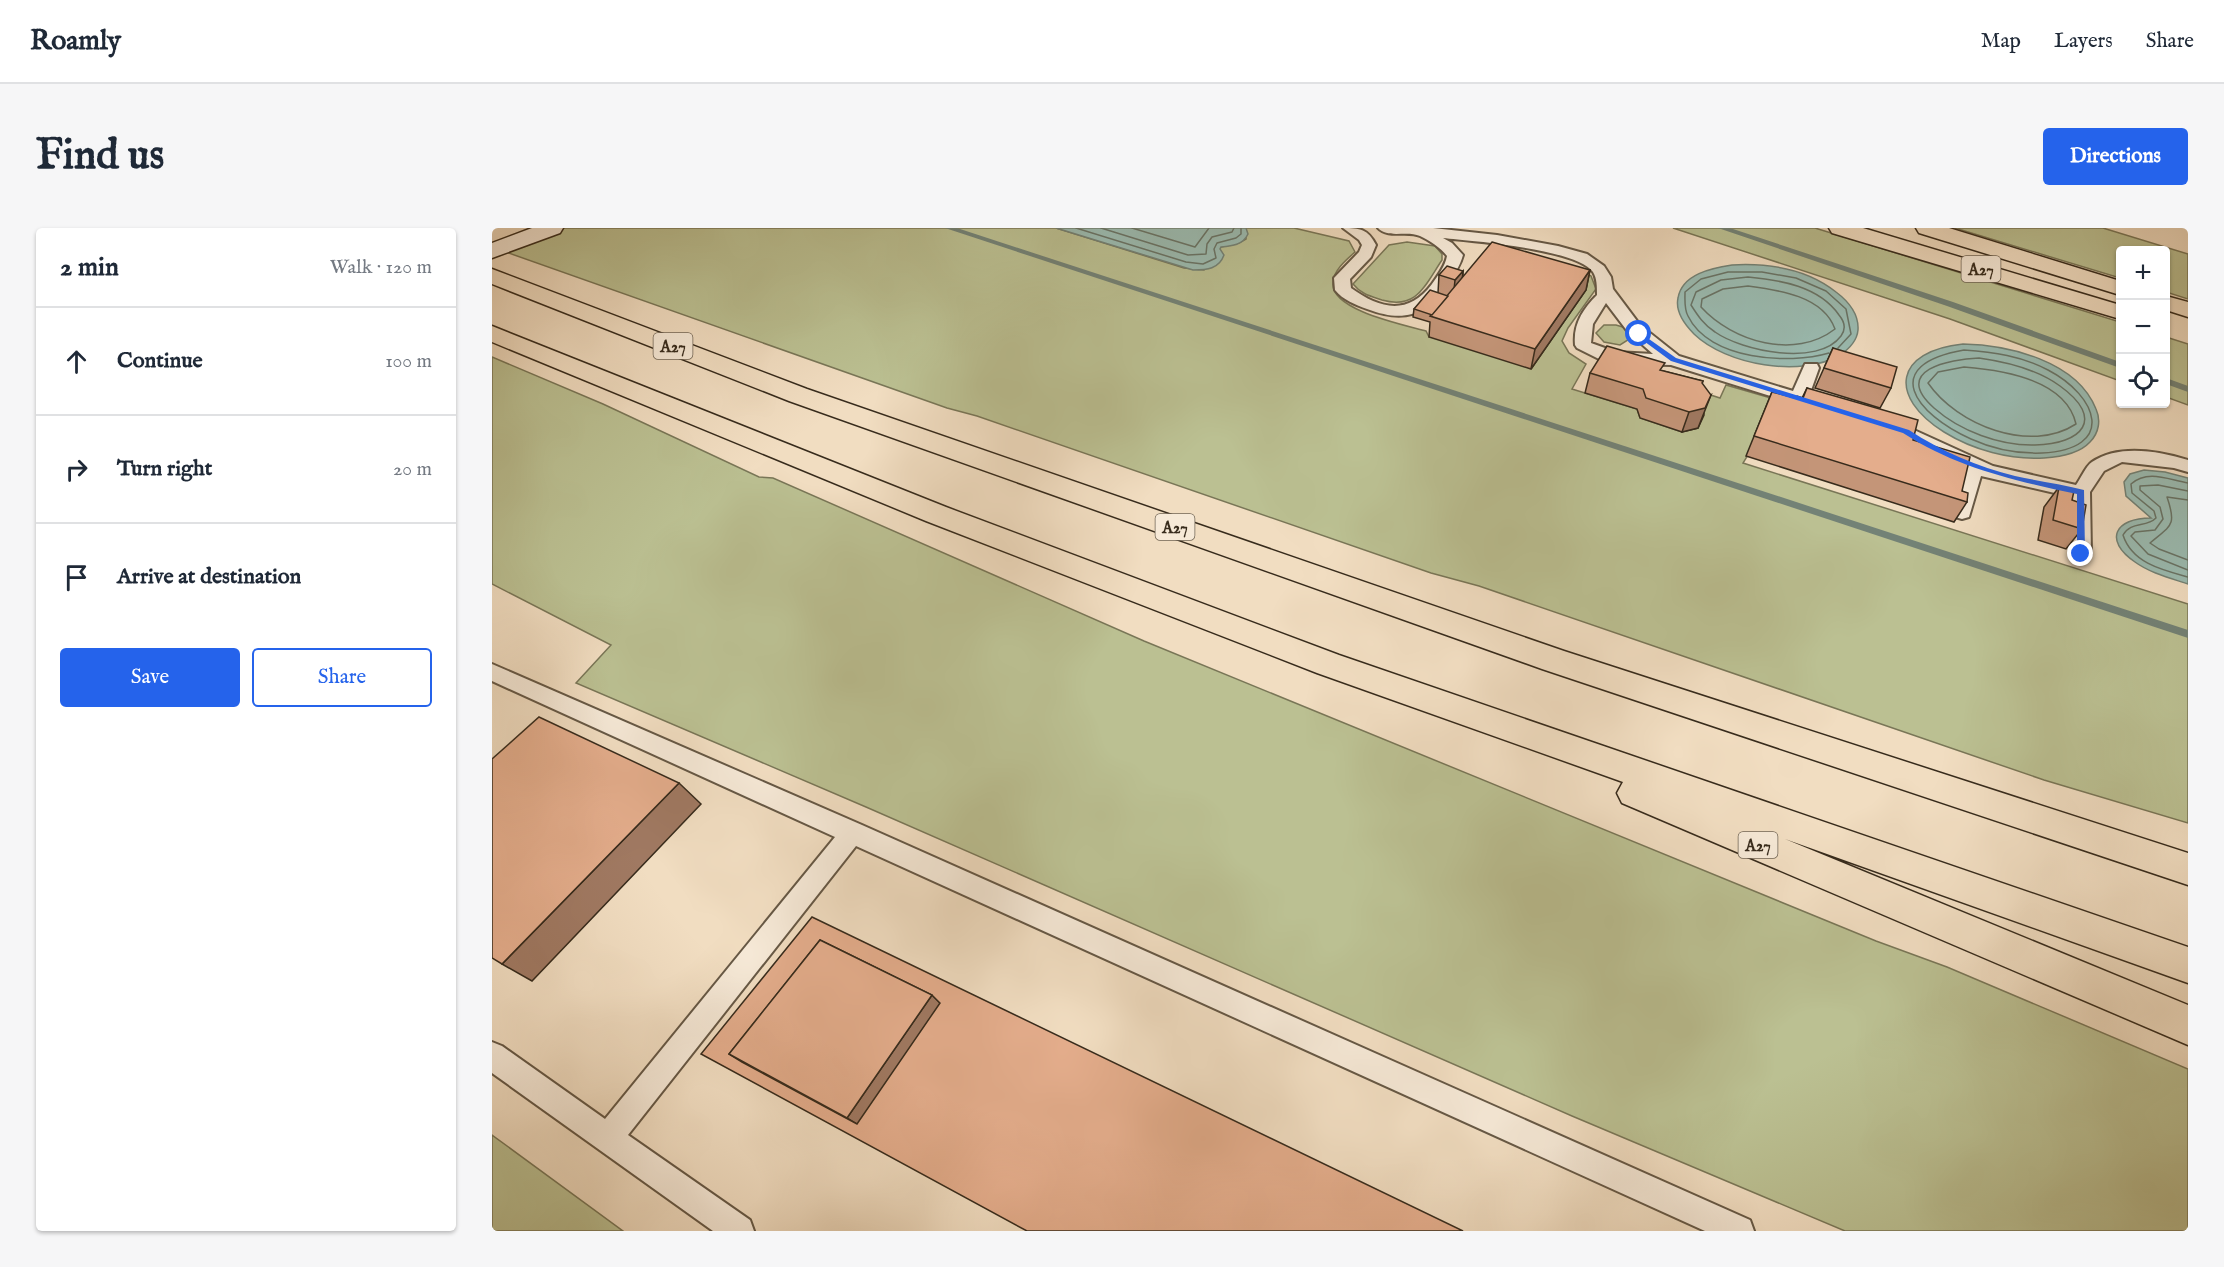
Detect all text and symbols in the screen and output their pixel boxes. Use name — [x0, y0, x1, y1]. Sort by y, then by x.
text: Roamly — [30, 24, 121, 59]
text: Map — [1981, 28, 2021, 55]
text: Layers — [2054, 28, 2113, 55]
text: Share — [2146, 28, 2194, 55]
button: Directions — [2043, 128, 2188, 185]
text: Find us — [36, 130, 164, 183]
map controls — [2116, 246, 2170, 408]
button: + — [2116, 246, 2170, 300]
text: 2 min — [60, 251, 119, 284]
text: Walk · 120 m — [330, 255, 432, 280]
road number: A27 — [1962, 256, 2000, 282]
button: − — [2116, 300, 2170, 354]
route start — [1625, 320, 1651, 346]
road number: A27 — [654, 333, 693, 359]
icon: ahead — [60, 345, 93, 378]
text: Continue — [117, 347, 203, 375]
text: 100 m — [385, 349, 432, 374]
button: locate — [2116, 354, 2170, 408]
icon: right — [60, 453, 93, 486]
text: Turn right — [117, 455, 212, 483]
text: 20 m — [393, 457, 432, 482]
road number: A27 — [1156, 514, 1194, 540]
route end — [2067, 540, 2093, 566]
icon: arrive — [60, 561, 93, 594]
text: Arrive at destination — [117, 563, 301, 591]
button: Save — [60, 648, 240, 707]
button: Share — [252, 648, 432, 707]
road number: A27 — [1738, 832, 1778, 858]

